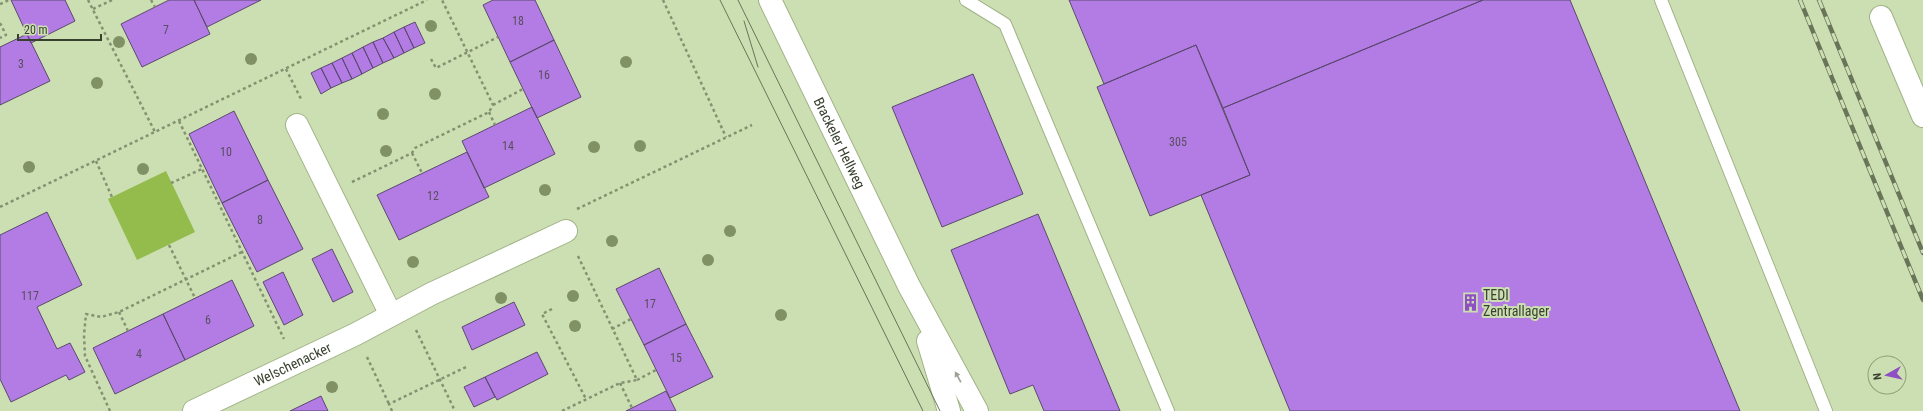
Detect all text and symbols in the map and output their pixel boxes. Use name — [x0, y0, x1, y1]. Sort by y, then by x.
house number: 18 — [512, 14, 524, 28]
scale bar — [18, 16, 101, 42]
text: 20 m — [24, 23, 48, 37]
house number: 7 — [163, 23, 169, 37]
house number: 3 — [18, 57, 24, 71]
house number: 16 — [538, 68, 550, 82]
street label: Brackeler Hellweg — [811, 95, 868, 191]
house number: 305 — [1169, 135, 1187, 149]
house number: 14 — [502, 139, 514, 153]
house number: 10 — [220, 145, 232, 159]
house number: 12 — [427, 189, 439, 203]
house number: 8 — [257, 213, 263, 227]
place label: TEDI Zentrallager — [1483, 287, 1549, 319]
house number: 117 — [21, 289, 39, 303]
building icon: TEDI Zentrallager — [1460, 293, 1480, 313]
house number: 17 — [644, 297, 656, 311]
house number: 6 — [205, 313, 211, 327]
street label: Welschenacker — [251, 339, 334, 389]
house number: 4 — [136, 347, 142, 361]
house number: 15 — [670, 351, 682, 365]
north arrow — [1867, 355, 1907, 395]
one-way arrow — [955, 371, 962, 383]
text: N — [1871, 372, 1884, 381]

